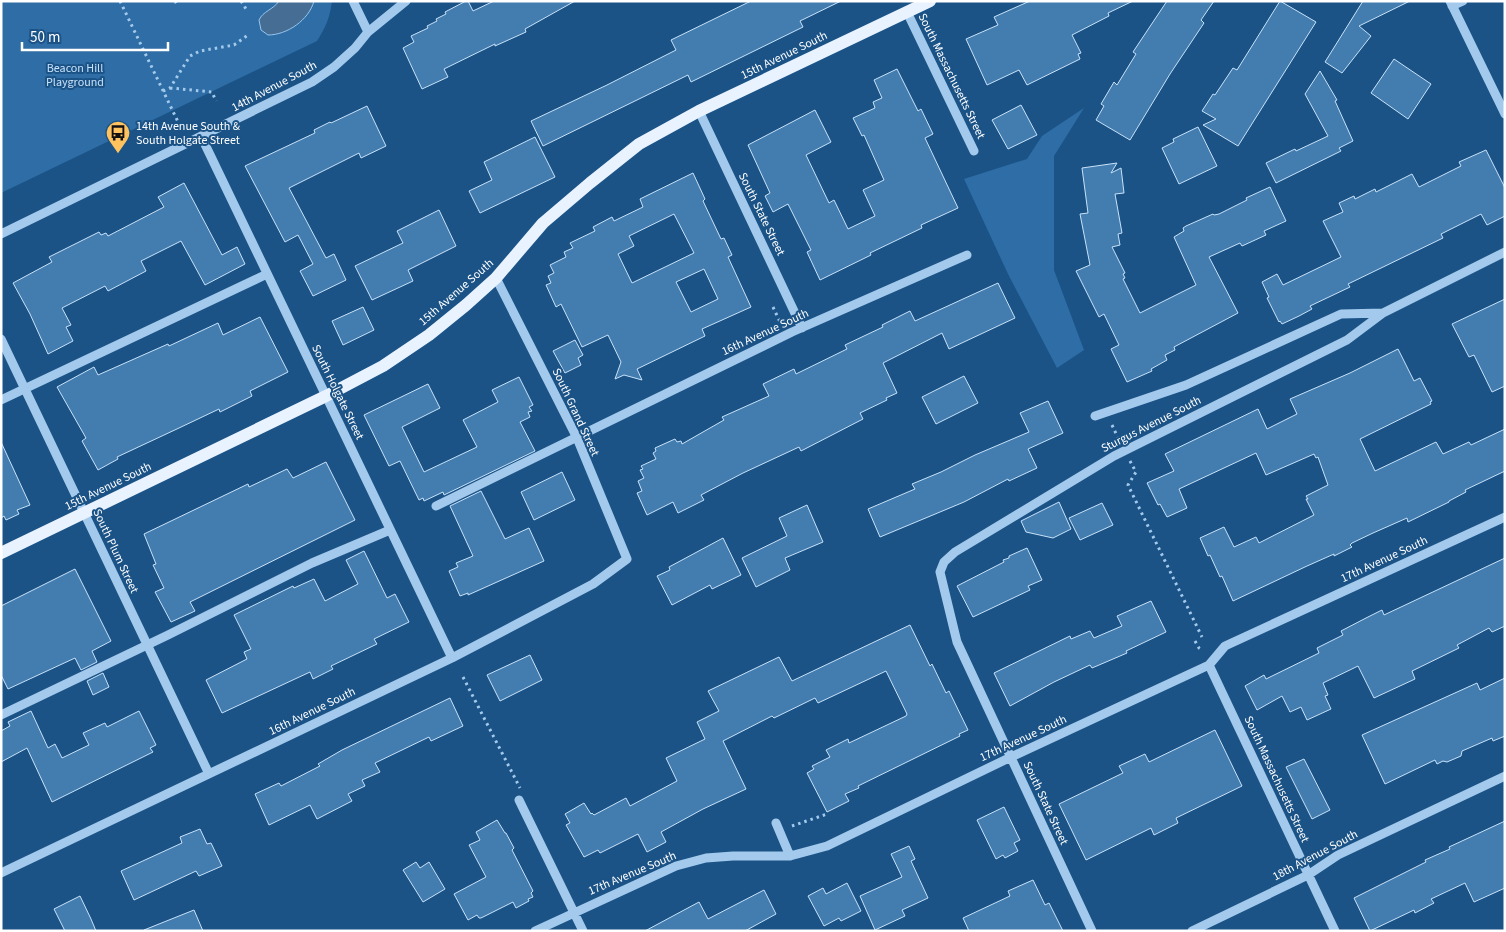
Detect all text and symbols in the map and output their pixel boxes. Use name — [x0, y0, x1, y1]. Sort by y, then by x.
street label: South Massachusetts Street — [914, 11, 989, 142]
scale bar — [22, 20, 169, 52]
text: 50 m — [30, 27, 60, 48]
street label: 15th Avenue South — [738, 27, 830, 84]
street label: 14th Avenue South — [229, 57, 320, 116]
park label: Beacon Hill Playground — [46, 60, 104, 91]
place label: 14th Avenue South & South Holgate Street — [136, 118, 241, 149]
bus stop icon: 14th Avenue South & South Holgate Street — [105, 120, 131, 154]
street label: South State Street — [734, 170, 789, 259]
street label: 15th Avenue South — [415, 255, 497, 330]
street label: 16th Avenue South — [719, 305, 812, 360]
street label: South Holgate Street — [307, 342, 368, 443]
street label: South Grand Street — [548, 365, 603, 459]
street label: Sturgus Avenue South — [1098, 392, 1204, 457]
street label: 15th Avenue South — [62, 458, 154, 515]
street label: South Plum Street — [89, 506, 143, 596]
street label: 17th Avenue South — [1338, 532, 1431, 587]
street label: 16th Avenue South — [266, 683, 358, 740]
street label: 17th Avenue South — [977, 711, 1070, 766]
street label: South Massachusetts Street — [1240, 713, 1313, 845]
street label: South State Street — [1019, 759, 1072, 848]
street label: 18th Avenue South — [1270, 826, 1361, 885]
street label: 17th Avenue South — [585, 847, 679, 900]

